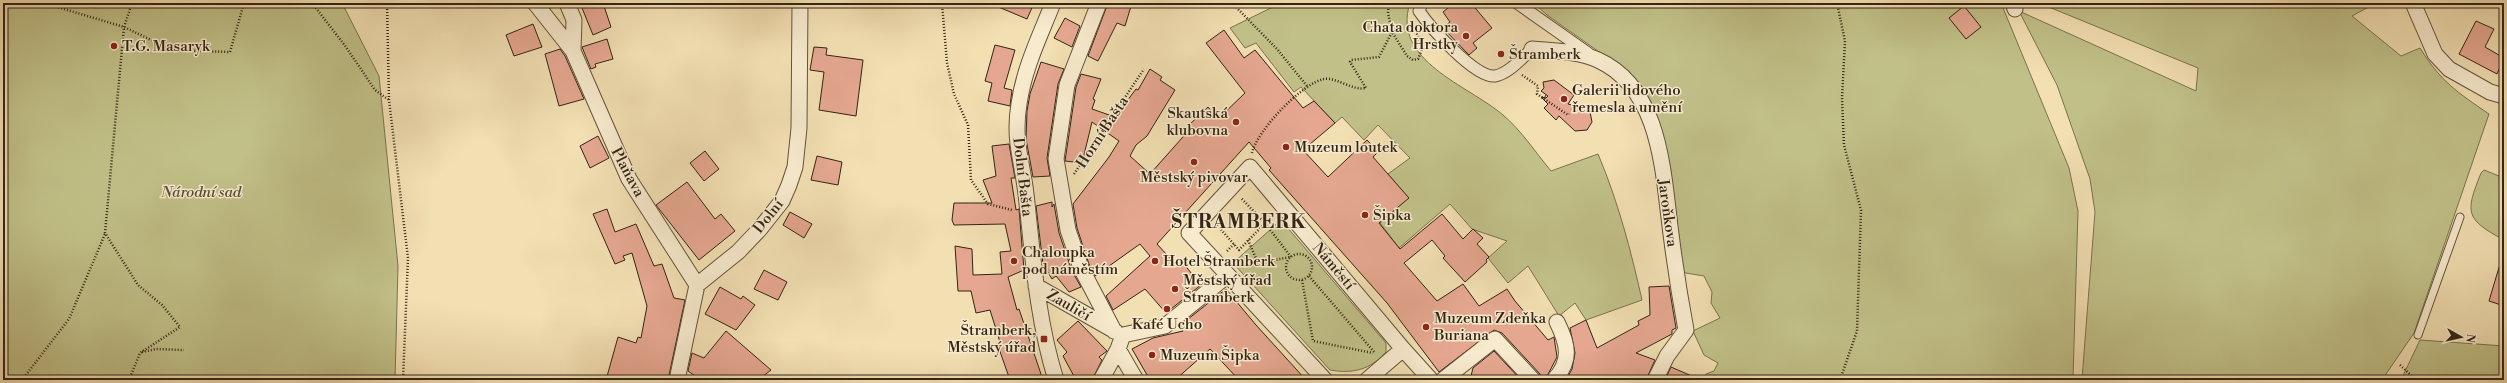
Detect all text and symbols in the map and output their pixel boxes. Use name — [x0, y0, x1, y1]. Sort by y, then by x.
place label: Chata doktora Hrstky — [1363, 18, 1459, 54]
marker: Chata doktora Hrstky — [1461, 31, 1471, 41]
place label: T.G. Masaryk — [122, 37, 211, 56]
marker: T.G. Masaryk — [109, 41, 119, 51]
place label: Štramberk — [1509, 44, 1581, 64]
marker: Štramberk — [1496, 49, 1506, 59]
place label: Galerii lidového řemesla a umění — [1572, 81, 1683, 117]
street label: Horní Bašta — [1072, 92, 1133, 172]
marker: Galerii lidového řemesla a umění — [1559, 94, 1569, 104]
place label: Skautská klubovna — [1166, 104, 1228, 140]
marker: Skautská klubovna — [1231, 117, 1241, 127]
street label: Dolní Bašta — [1008, 136, 1037, 218]
place label: Muzeum loutek — [1294, 138, 1399, 157]
marker: Muzeum loutek — [1281, 142, 1291, 152]
street label: Plaňava — [607, 144, 649, 201]
marker: Městský pivovar — [1189, 157, 1199, 167]
place label: Městský pivovar — [1140, 168, 1248, 187]
street label: Jaroňkova — [1653, 177, 1682, 249]
park label: Národní sad — [160, 183, 242, 202]
street label: Dolní — [749, 194, 788, 237]
place label: Šipka — [1373, 205, 1412, 225]
district label: ŠTRAMBERK — [1171, 208, 1307, 234]
marker: Šipka — [1360, 210, 1370, 220]
street label: Náměstí — [1308, 239, 1360, 295]
place label: Chaloupka pod náměstím — [1022, 243, 1118, 279]
place label: Hotel Štramberk — [1163, 251, 1276, 271]
marker: Chaloupka pod náměstím — [1009, 256, 1019, 266]
marker: Hotel Štramberk — [1150, 256, 1160, 266]
place label: Městský úřad Štramberk — [1183, 271, 1272, 307]
marker: Městský úřad Štramberk — [1170, 284, 1180, 294]
street label: Zauličí — [1043, 285, 1095, 326]
marker: Kafé Ucho — [1162, 304, 1172, 314]
place label: Muzeum Zdeňka Buriana — [1433, 309, 1546, 345]
place label: Kafé Ucho — [1132, 315, 1202, 334]
north arrow — [2441, 317, 2481, 357]
place label: Štramberk, Městský úřad — [947, 320, 1036, 357]
marker: Muzeum Zdeňka Buriana — [1421, 322, 1431, 332]
text: N — [2462, 333, 2477, 344]
marker: Štramberk, Městský úřad — [1039, 334, 1049, 344]
place label: Muzeum Šipka — [1160, 345, 1260, 365]
marker: Muzeum Šipka — [1147, 350, 1157, 360]

